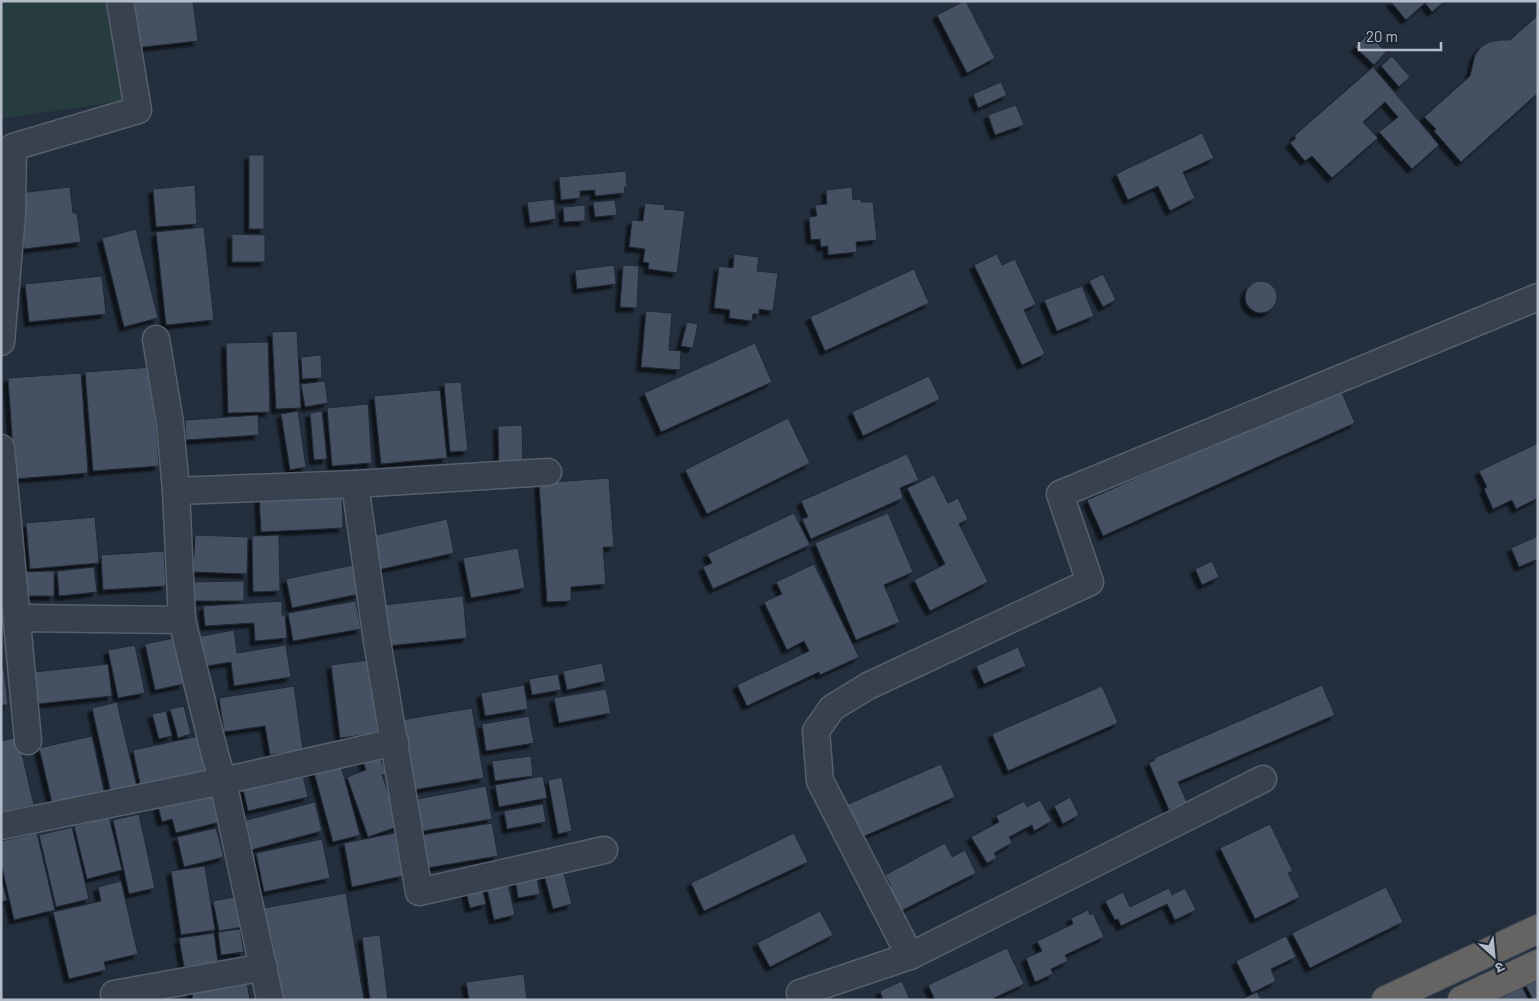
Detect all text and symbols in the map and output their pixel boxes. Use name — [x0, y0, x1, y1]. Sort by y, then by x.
scale bar — [1359, 20, 1442, 52]
text: 20 m — [1366, 27, 1398, 45]
north arrow — [1469, 931, 1519, 981]
text: उ — [1492, 959, 1508, 978]

